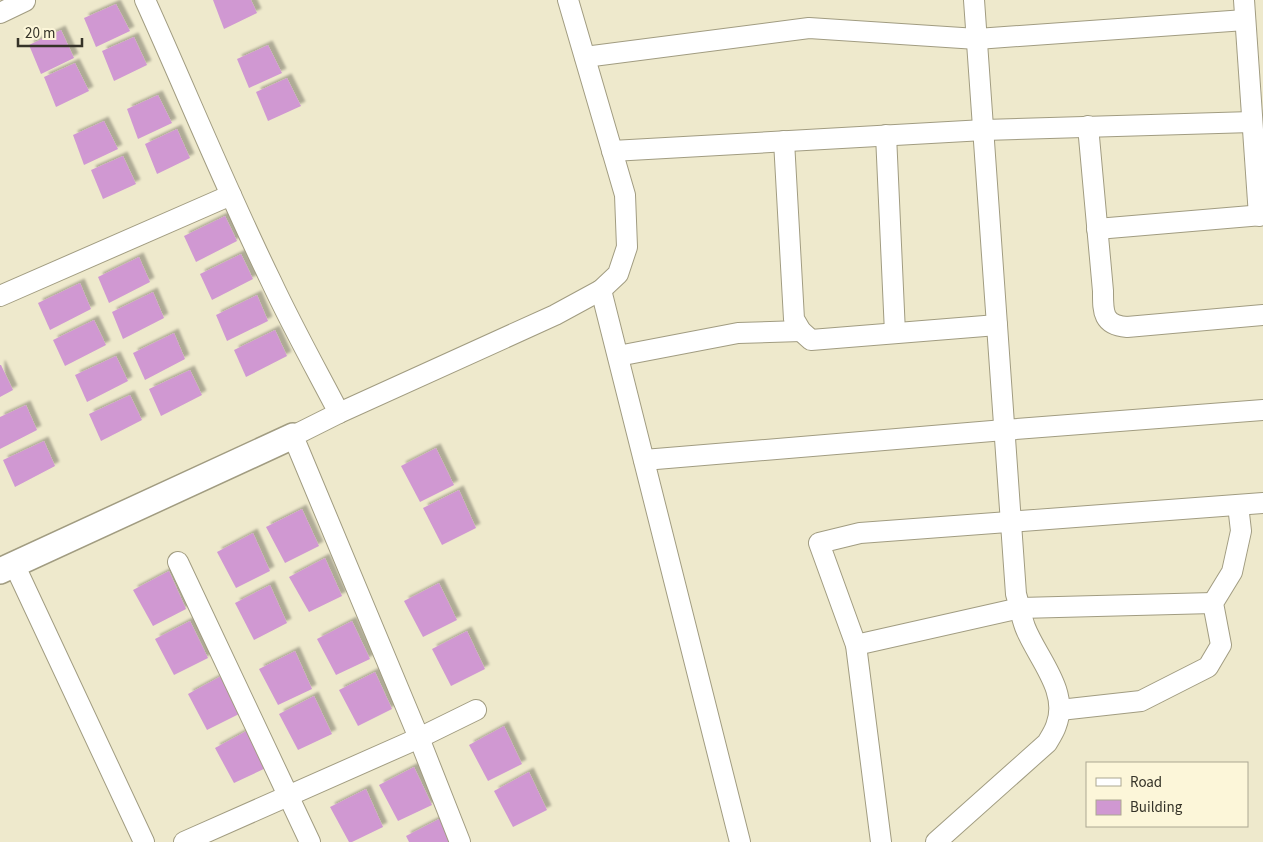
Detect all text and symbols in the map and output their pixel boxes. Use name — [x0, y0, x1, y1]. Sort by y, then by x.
scale bar — [18, 15, 81, 47]
text: 20 m — [25, 23, 55, 44]
legend — [1086, 762, 1248, 827]
text: Road — [1130, 772, 1162, 793]
text: Building — [1130, 797, 1183, 818]

